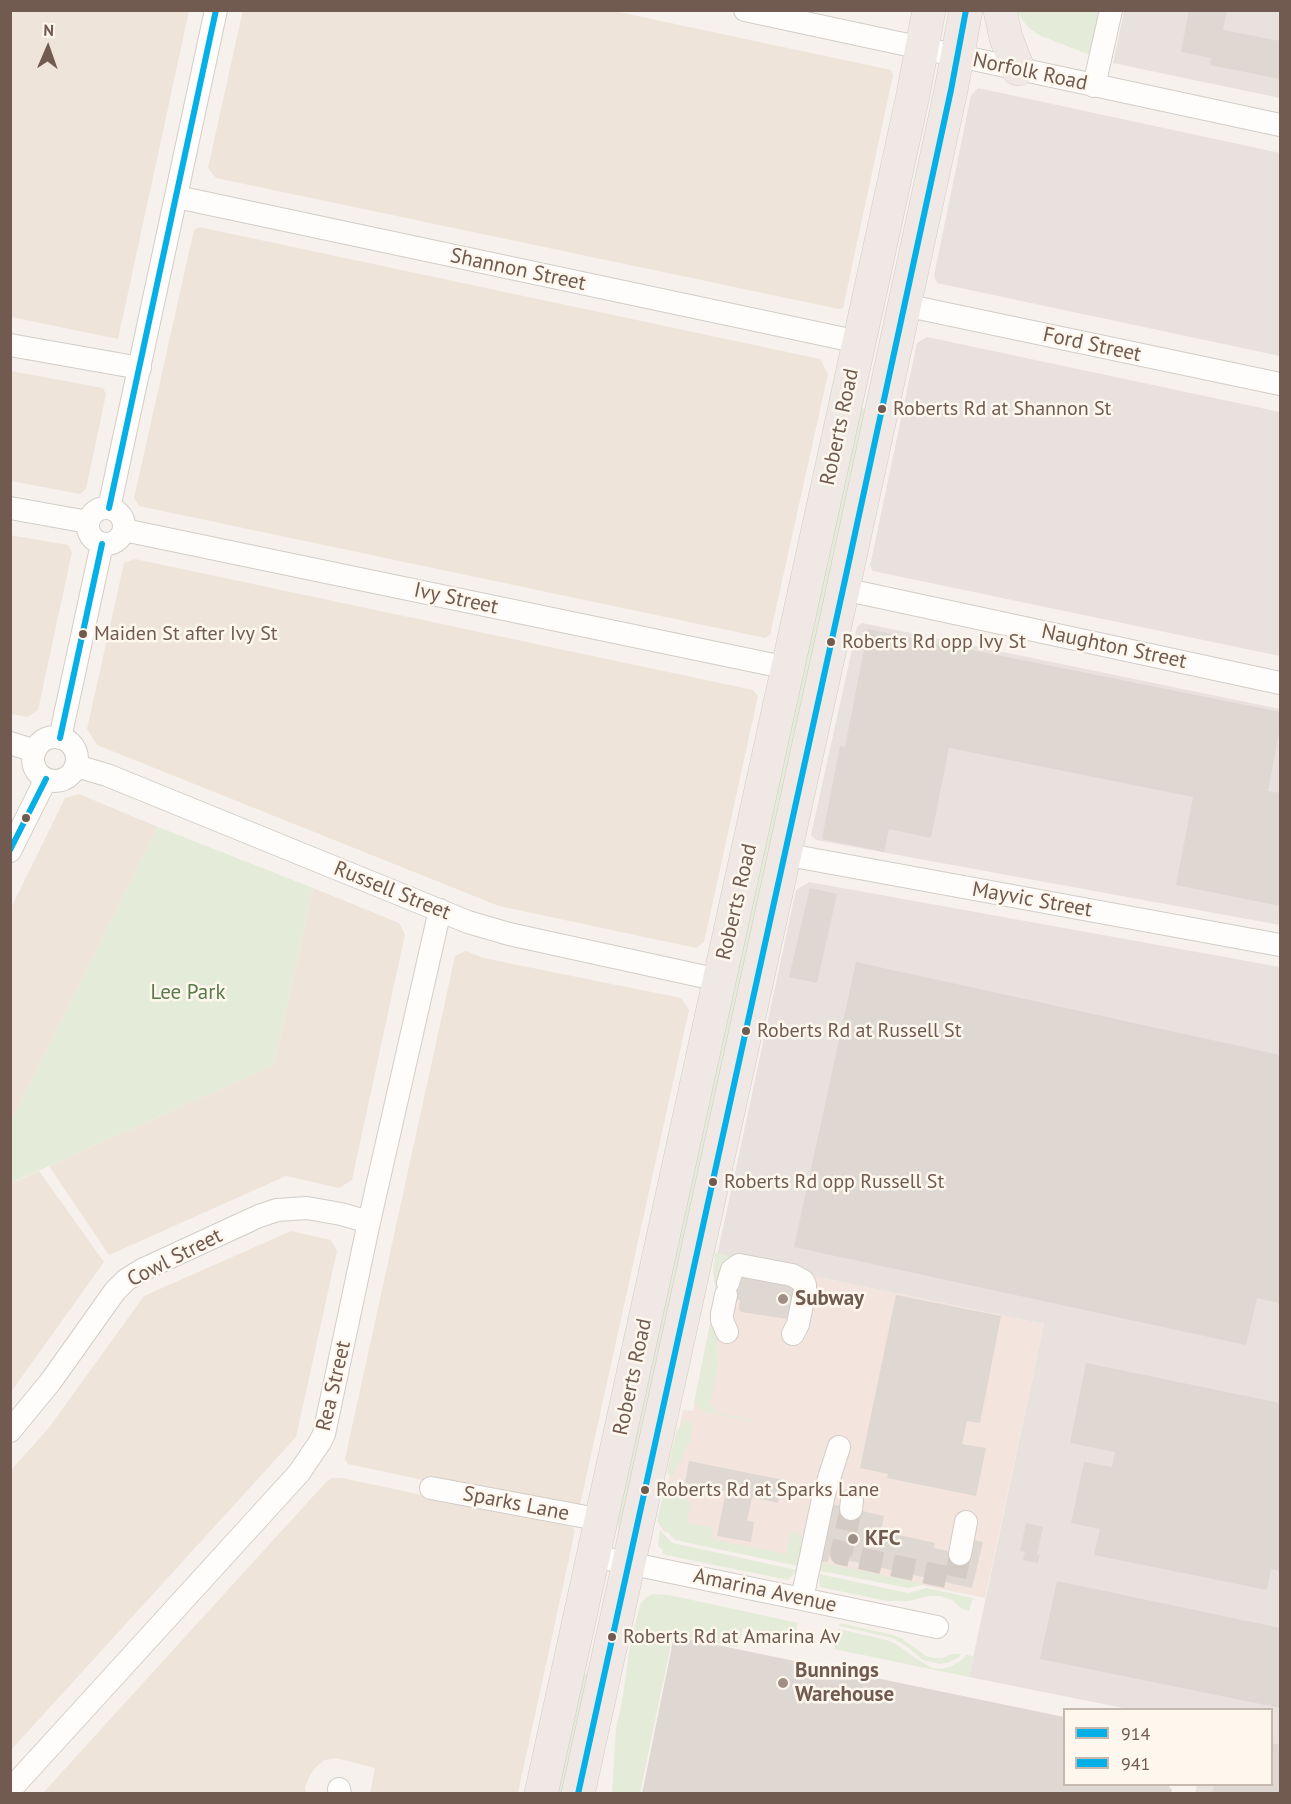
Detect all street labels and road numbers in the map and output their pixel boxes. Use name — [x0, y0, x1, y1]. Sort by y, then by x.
street label: Norfolk Road — [970, 48, 1090, 96]
street label: Shannon Street — [448, 243, 588, 297]
street label: Ford Street — [1041, 322, 1143, 368]
street label: Roberts Road — [815, 366, 865, 488]
street label: Ivy Street — [412, 578, 500, 620]
street label: Naughton Street — [1039, 619, 1189, 675]
street label: Roberts Road — [711, 841, 763, 963]
street label: Russell Street — [330, 856, 454, 926]
street label: Mayvic Street — [970, 877, 1094, 923]
street label: Cowl Street — [123, 1223, 227, 1293]
street label: Roberts Road — [608, 1316, 658, 1438]
street label: Rea Street — [311, 1338, 357, 1434]
street label: Sparks Lane — [461, 1481, 571, 1527]
street label: Amarina Avenue — [691, 1564, 839, 1618]

